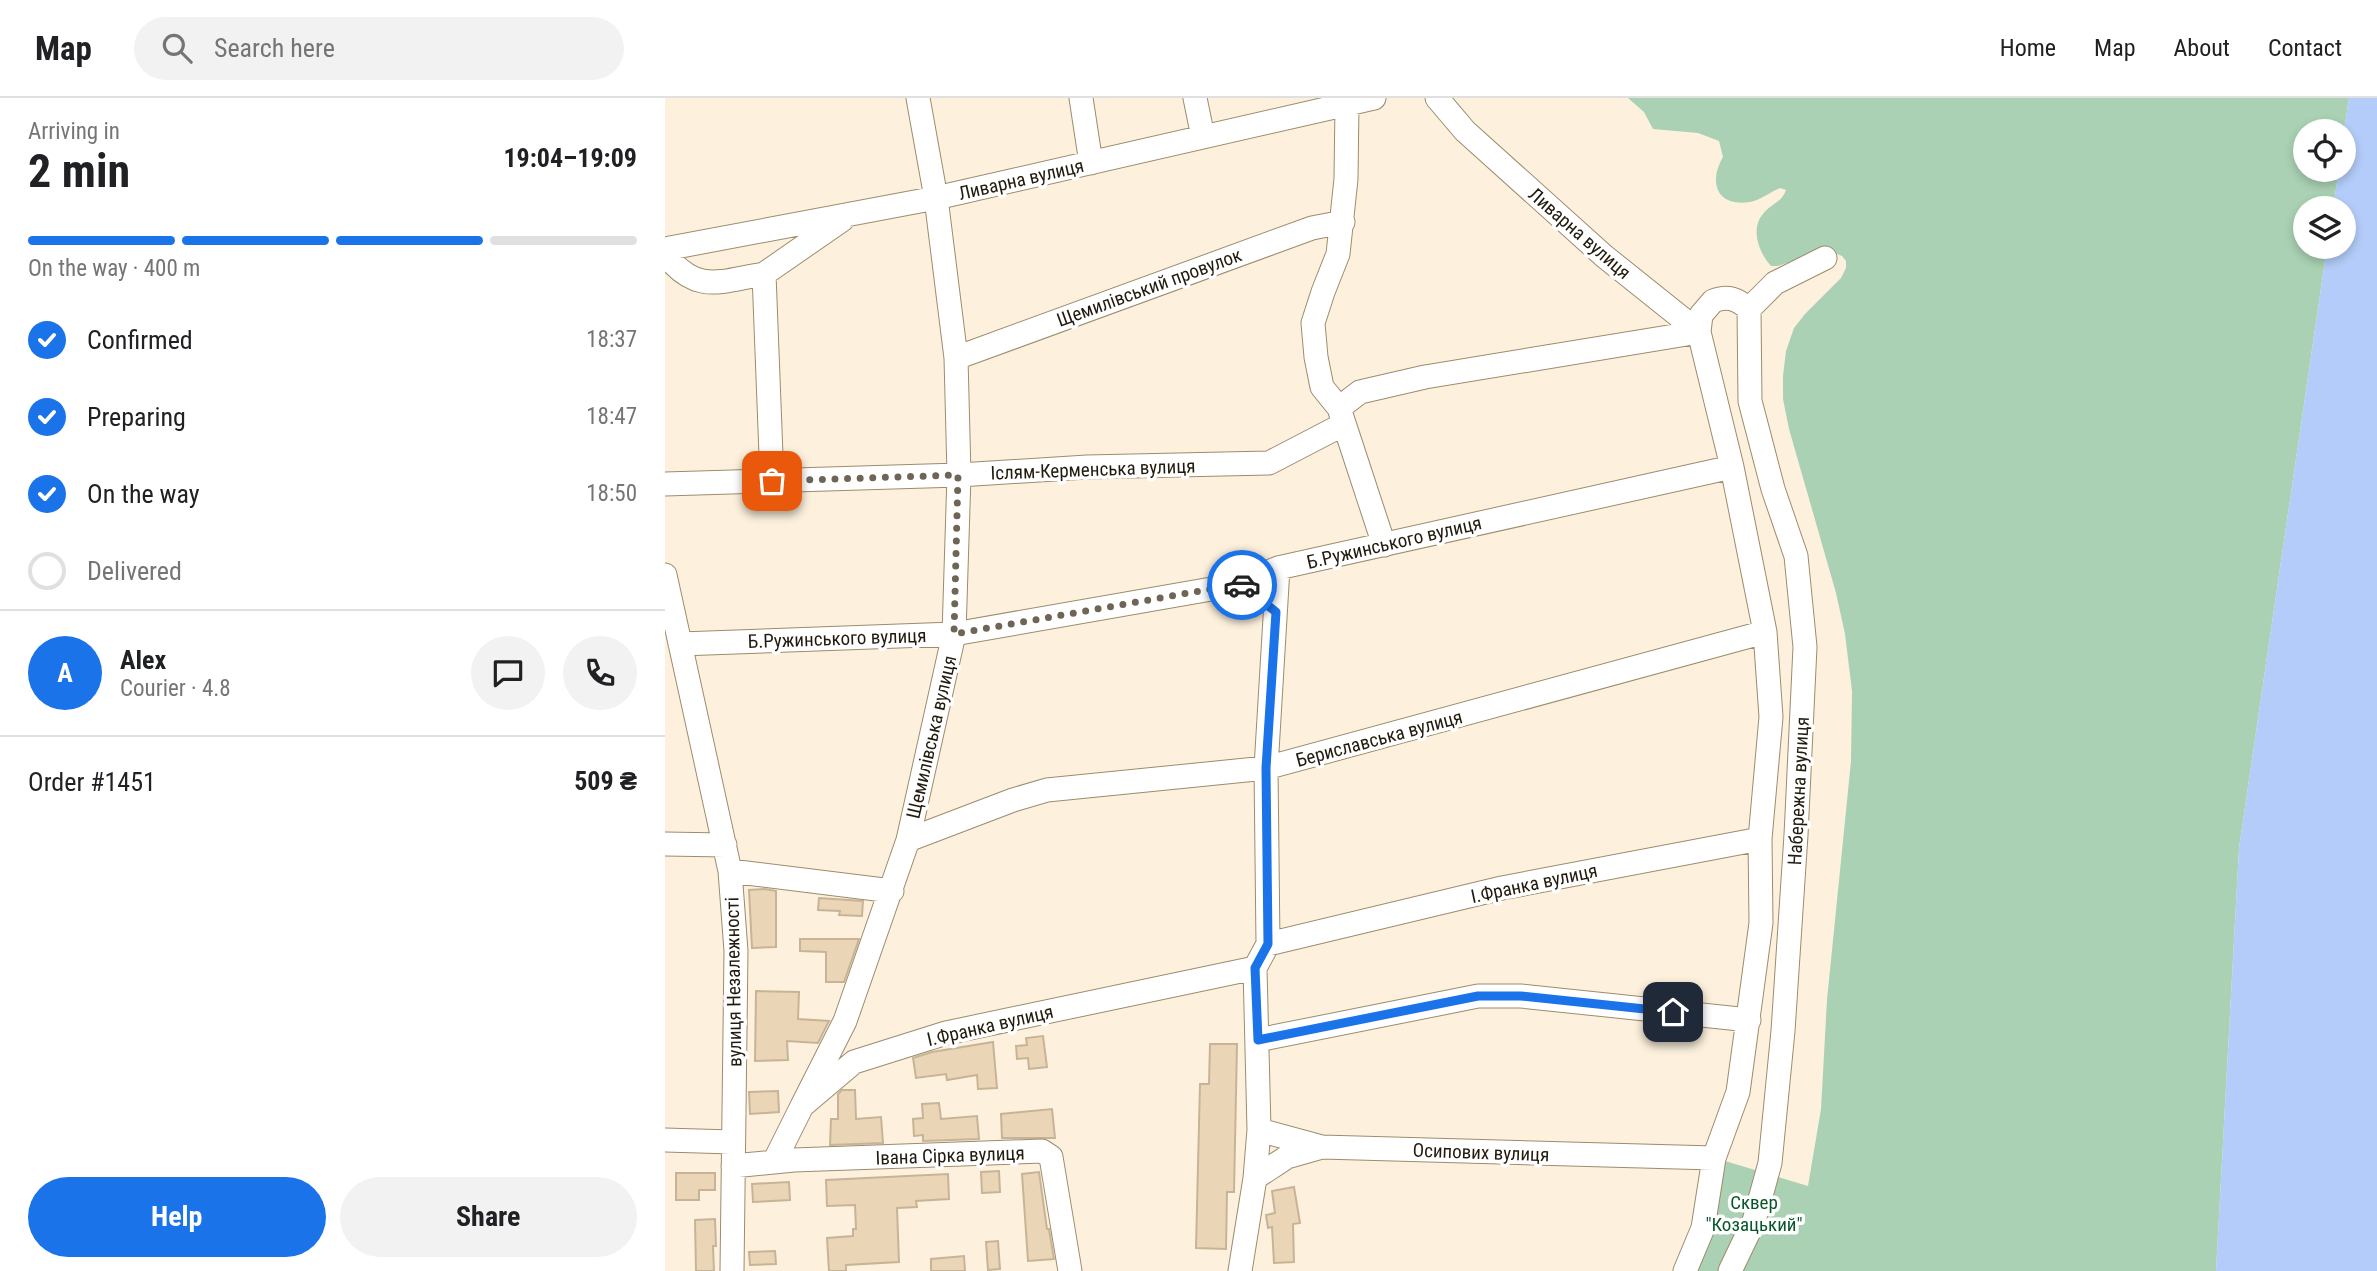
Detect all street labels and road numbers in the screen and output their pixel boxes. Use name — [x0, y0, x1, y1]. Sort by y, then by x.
street label: Ливарна вулиця — [956, 154, 1086, 205]
street label: Ливарна вулиця — [1524, 183, 1636, 284]
street label: Щемилівський провулок — [1054, 243, 1245, 332]
street label: Іслям-Керменська вулиця — [990, 454, 1196, 485]
street label: Б.Ружинського вулиця — [1304, 511, 1484, 574]
street label: Б.Ружинського вулиця — [747, 624, 927, 653]
street label: Щемилівська вулиця — [902, 653, 961, 821]
street label: Бериславська вулиця — [1293, 705, 1465, 772]
street label: Набережна вулиця — [1783, 716, 1814, 866]
street label: І.Франка вулиця — [1469, 859, 1600, 908]
street label: вулиця Незалежності — [721, 897, 746, 1067]
street label: І.Франка вулиця — [925, 1000, 1056, 1051]
street label: Осипових вулиця — [1412, 1139, 1550, 1166]
street label: Івана Сірка вулиця — [875, 1141, 1025, 1170]

